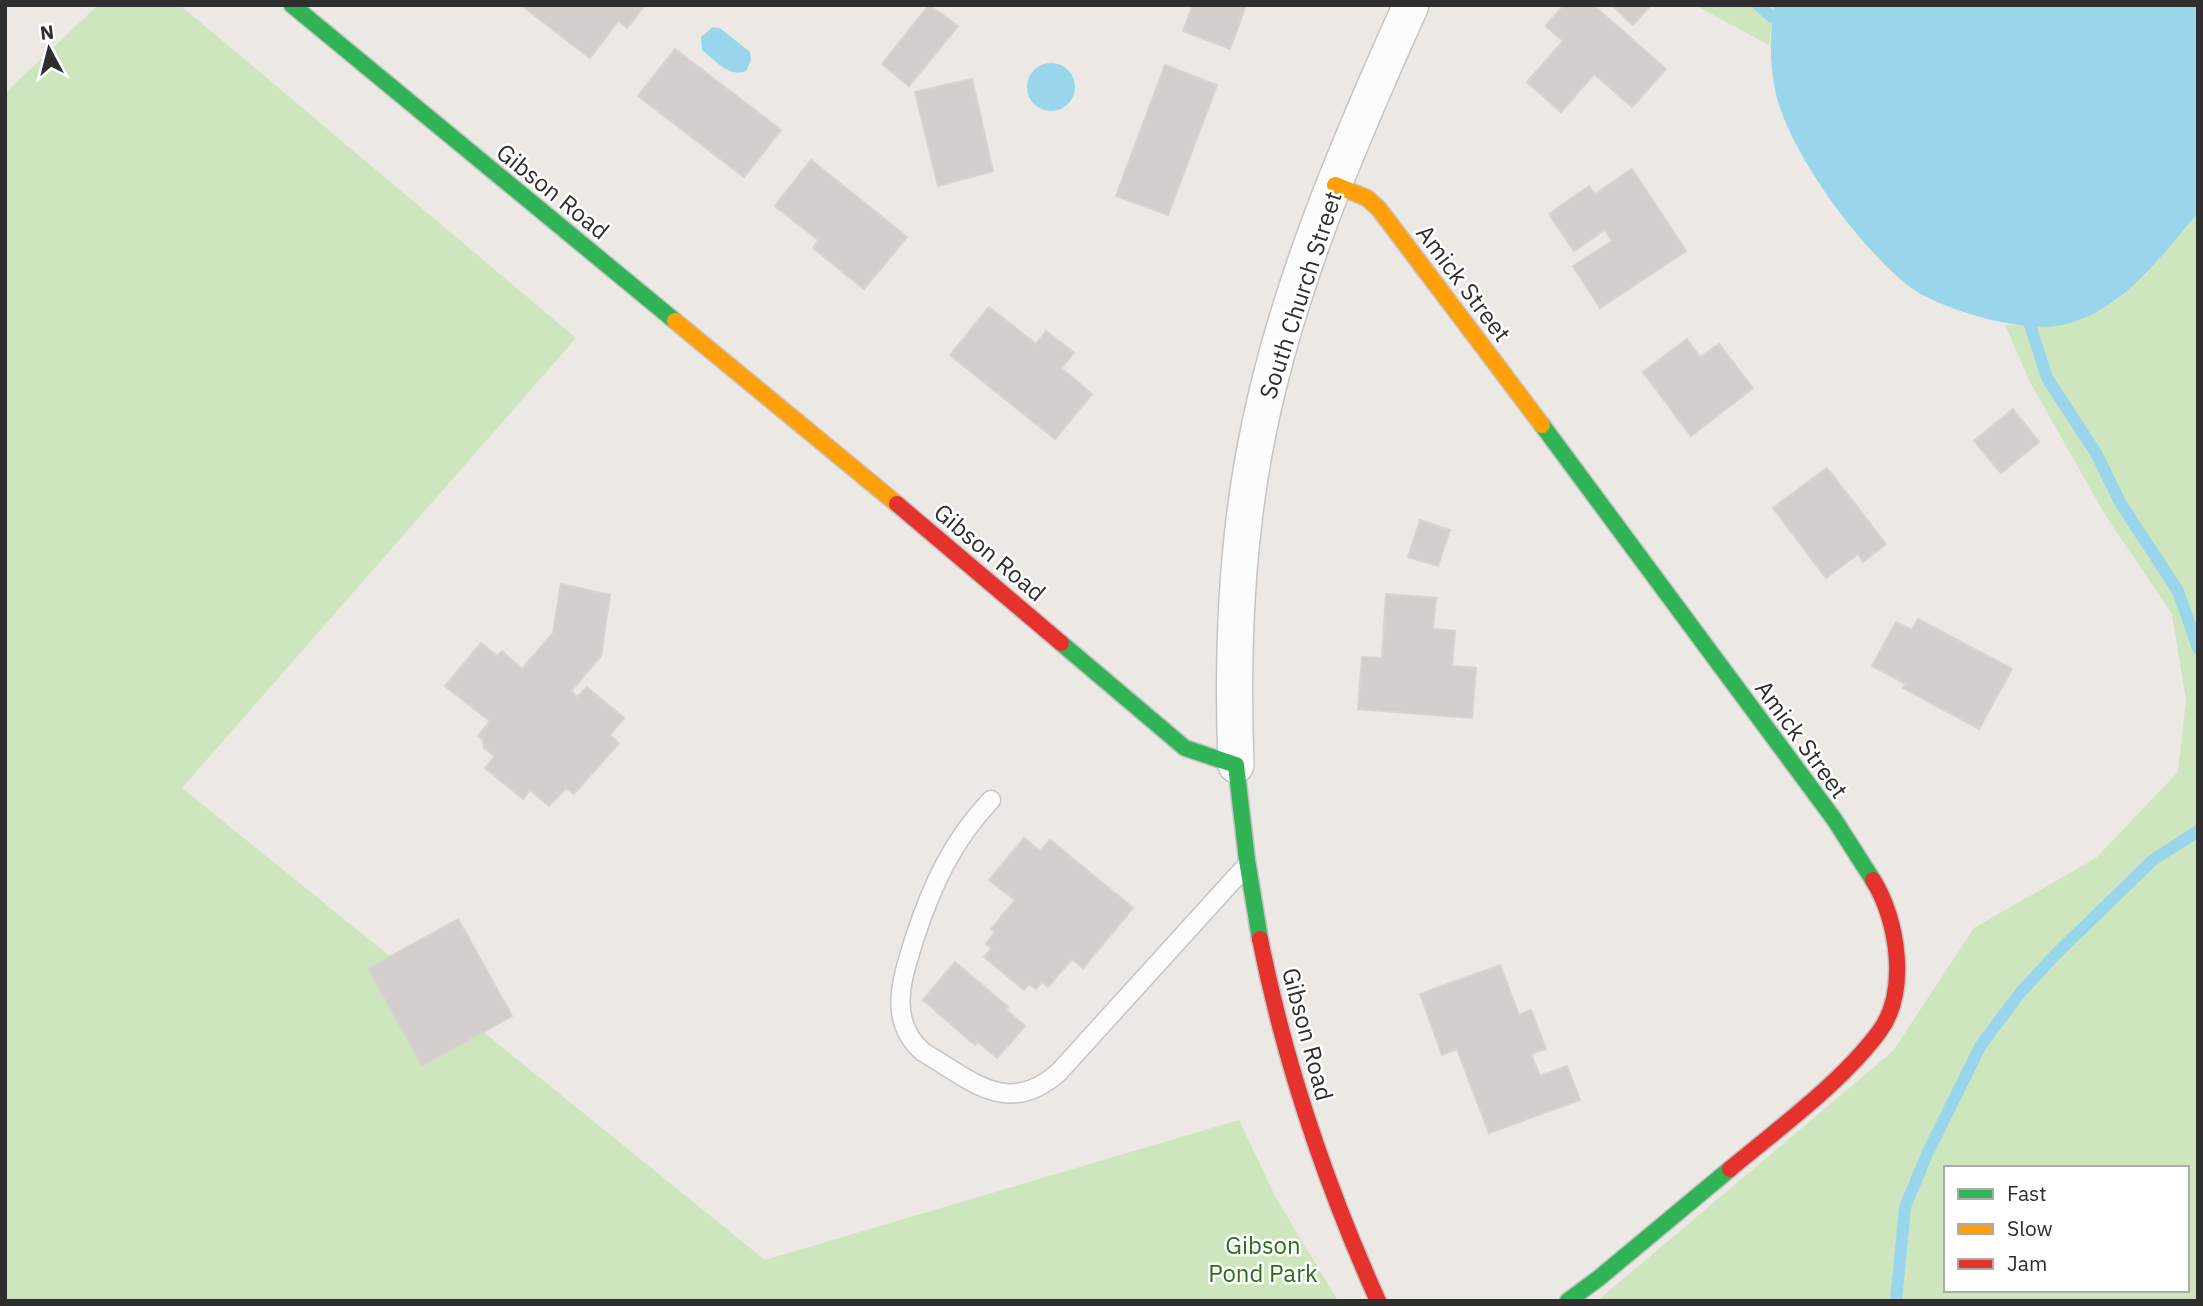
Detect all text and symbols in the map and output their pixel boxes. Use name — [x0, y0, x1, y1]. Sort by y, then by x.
north arrow — [14, 14, 84, 84]
text: N — [39, 19, 55, 45]
street label: Gibson Road — [490, 136, 616, 246]
street label: South Church Street — [1251, 187, 1349, 403]
street label: Amick Street — [1410, 218, 1518, 348]
street label: Gibson Road — [928, 496, 1052, 608]
street label: Amick Street — [1748, 674, 1856, 804]
street label: Gibson Road — [1275, 964, 1341, 1104]
legend — [1944, 1166, 2189, 1292]
text: Fast — [2007, 1179, 2047, 1207]
text: Slow — [2007, 1214, 2053, 1242]
park label: Gibson Pond Park — [1208, 1229, 1318, 1289]
text: Jam — [2007, 1249, 2047, 1277]

